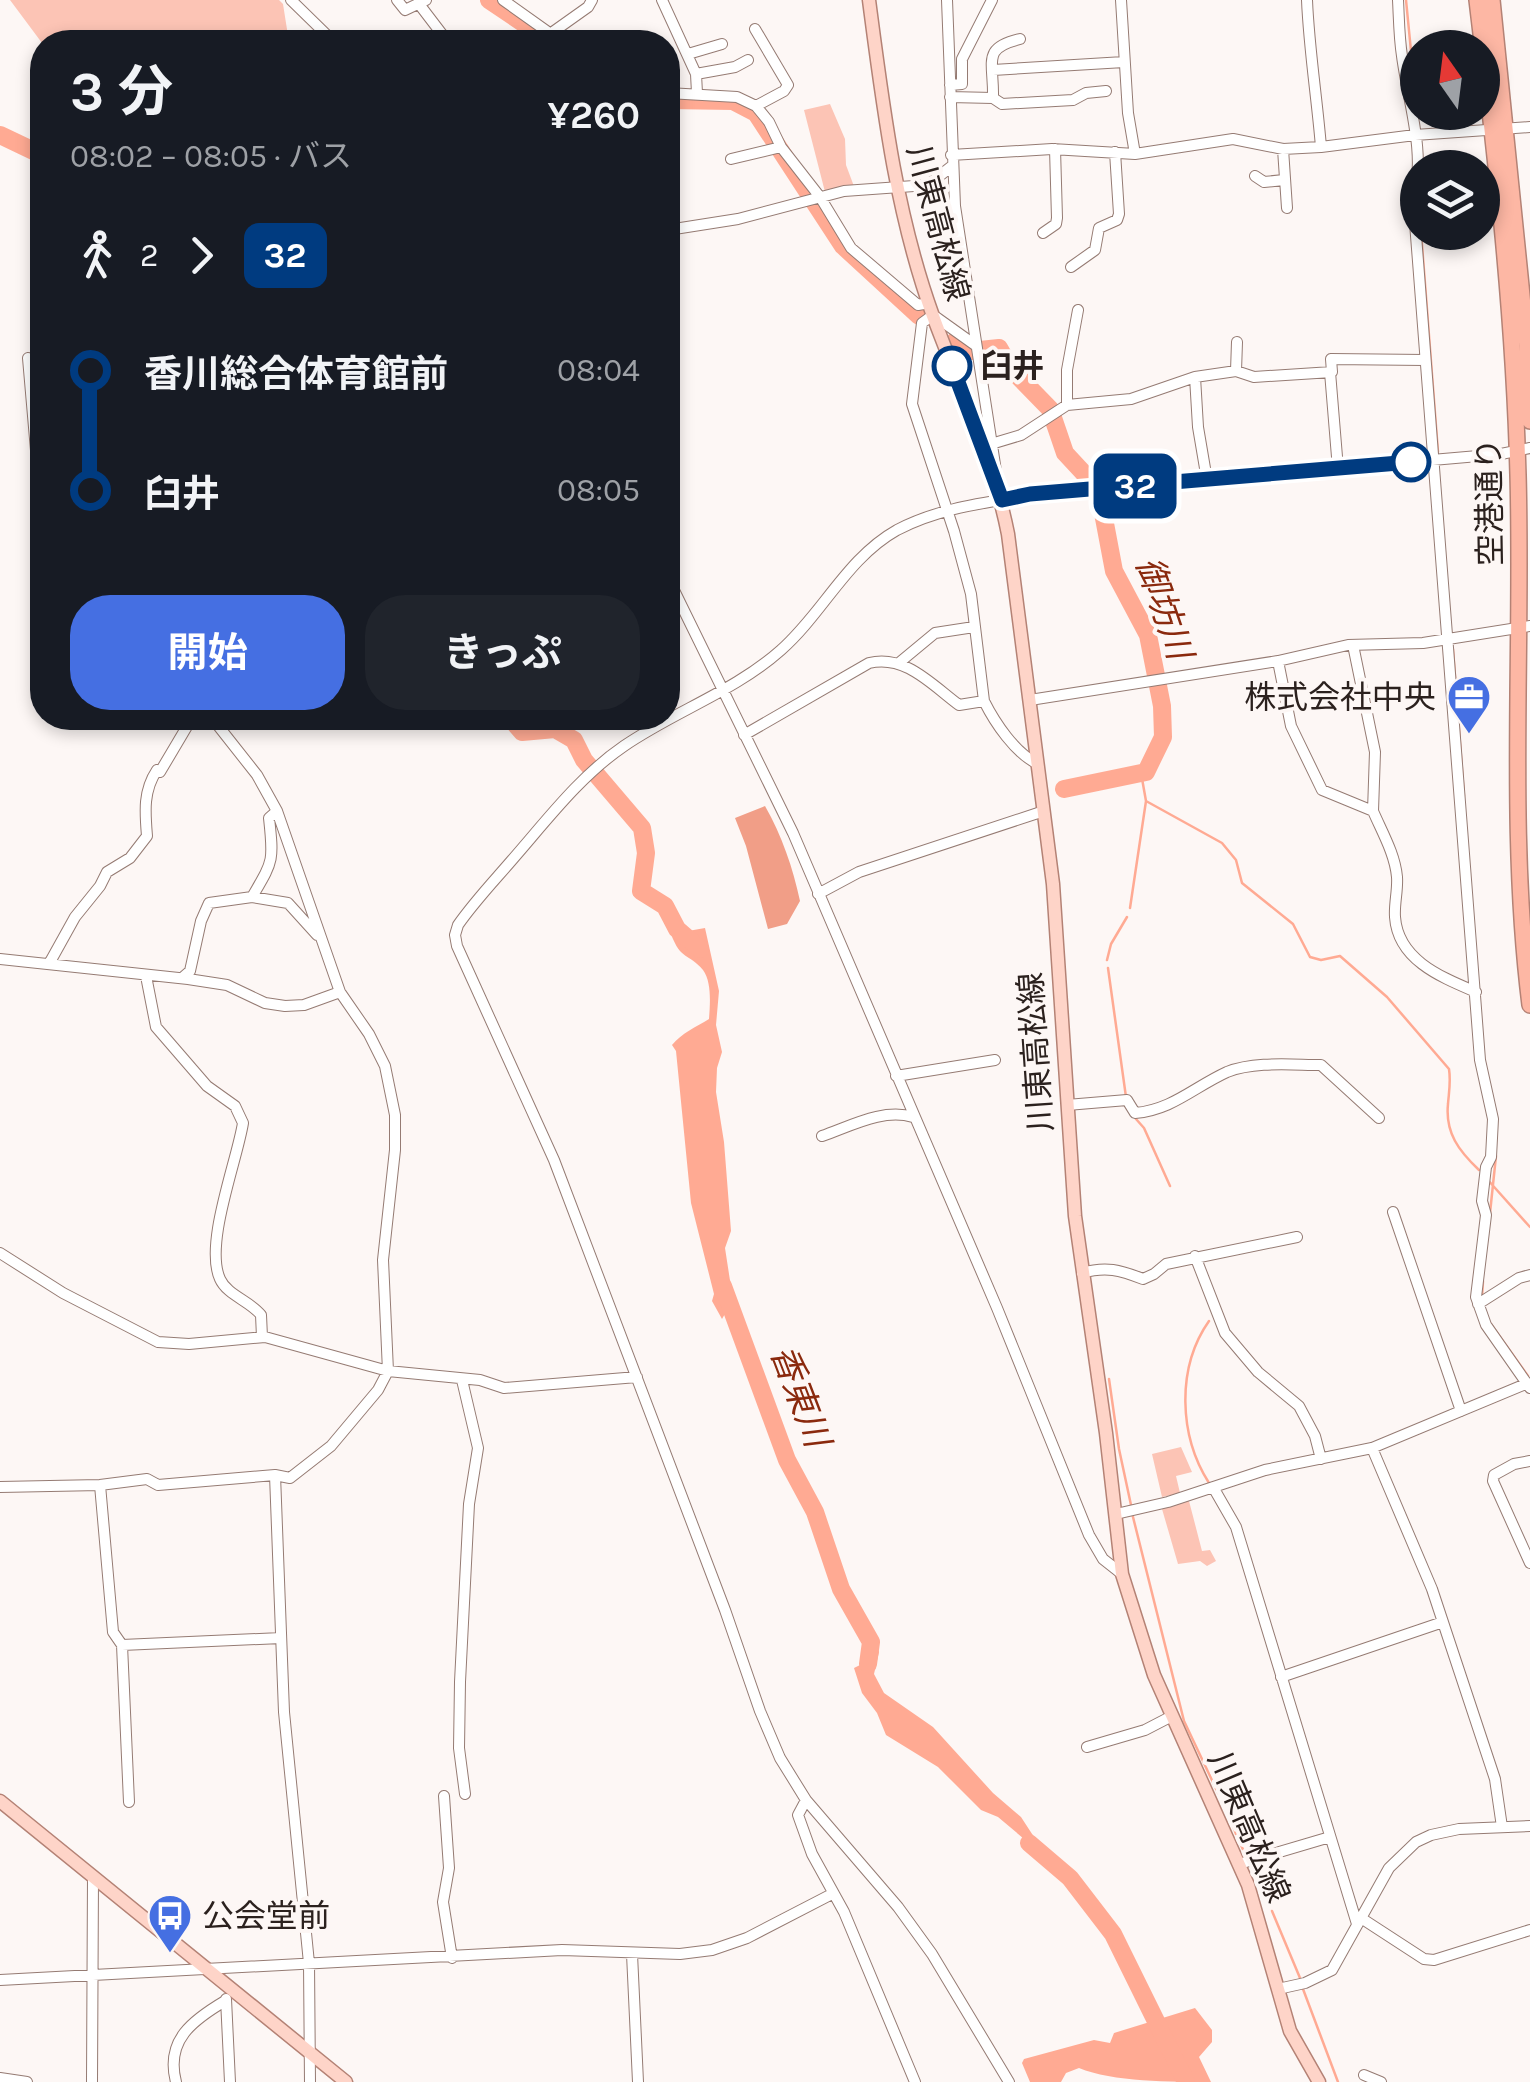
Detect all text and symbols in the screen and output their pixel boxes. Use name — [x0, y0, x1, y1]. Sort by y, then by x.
north arrow — [1400, 30, 1500, 130]
map controls — [1400, 30, 1500, 250]
text: 3 分 — [70, 60, 173, 124]
text: ¥260 — [548, 93, 640, 138]
text: 08:02 – 08:05 · バス — [70, 138, 352, 175]
street label: 川東高松線 — [899, 141, 977, 305]
button: layers — [1400, 150, 1500, 250]
icon: walk — [70, 228, 125, 283]
icon: forward — [174, 228, 229, 283]
text: 32 — [264, 235, 307, 276]
text: 2 — [140, 237, 159, 274]
marker: 臼井 — [933, 347, 971, 385]
place label: 臼井 — [980, 348, 1044, 385]
text: 香川総合体育館前 — [144, 352, 448, 397]
text: 08:04 — [557, 352, 640, 389]
street label: 空港通り — [1470, 438, 1510, 566]
unlabelled marker — [1392, 443, 1430, 481]
line badge: 32 — [1090, 454, 1180, 518]
text: 32 — [1114, 466, 1156, 507]
text: 臼井 — [144, 472, 220, 517]
text: 08:05 — [557, 472, 640, 509]
water label: 御坊川 — [1128, 552, 1202, 668]
button: 開始 — [70, 595, 345, 710]
button: きっぷ — [365, 595, 640, 710]
office icon: 株式会社中央 — [1446, 674, 1492, 735]
place label: 株式会社中央 — [1244, 679, 1436, 716]
street label: 川東高松線 — [1012, 971, 1060, 1133]
water label: 香東川 — [762, 1340, 839, 1456]
street label: 川東高松線 — [1201, 1746, 1297, 1908]
bus stop icon: 公会堂前 — [147, 1893, 193, 1954]
place label: 公会堂前 — [202, 1898, 330, 1935]

